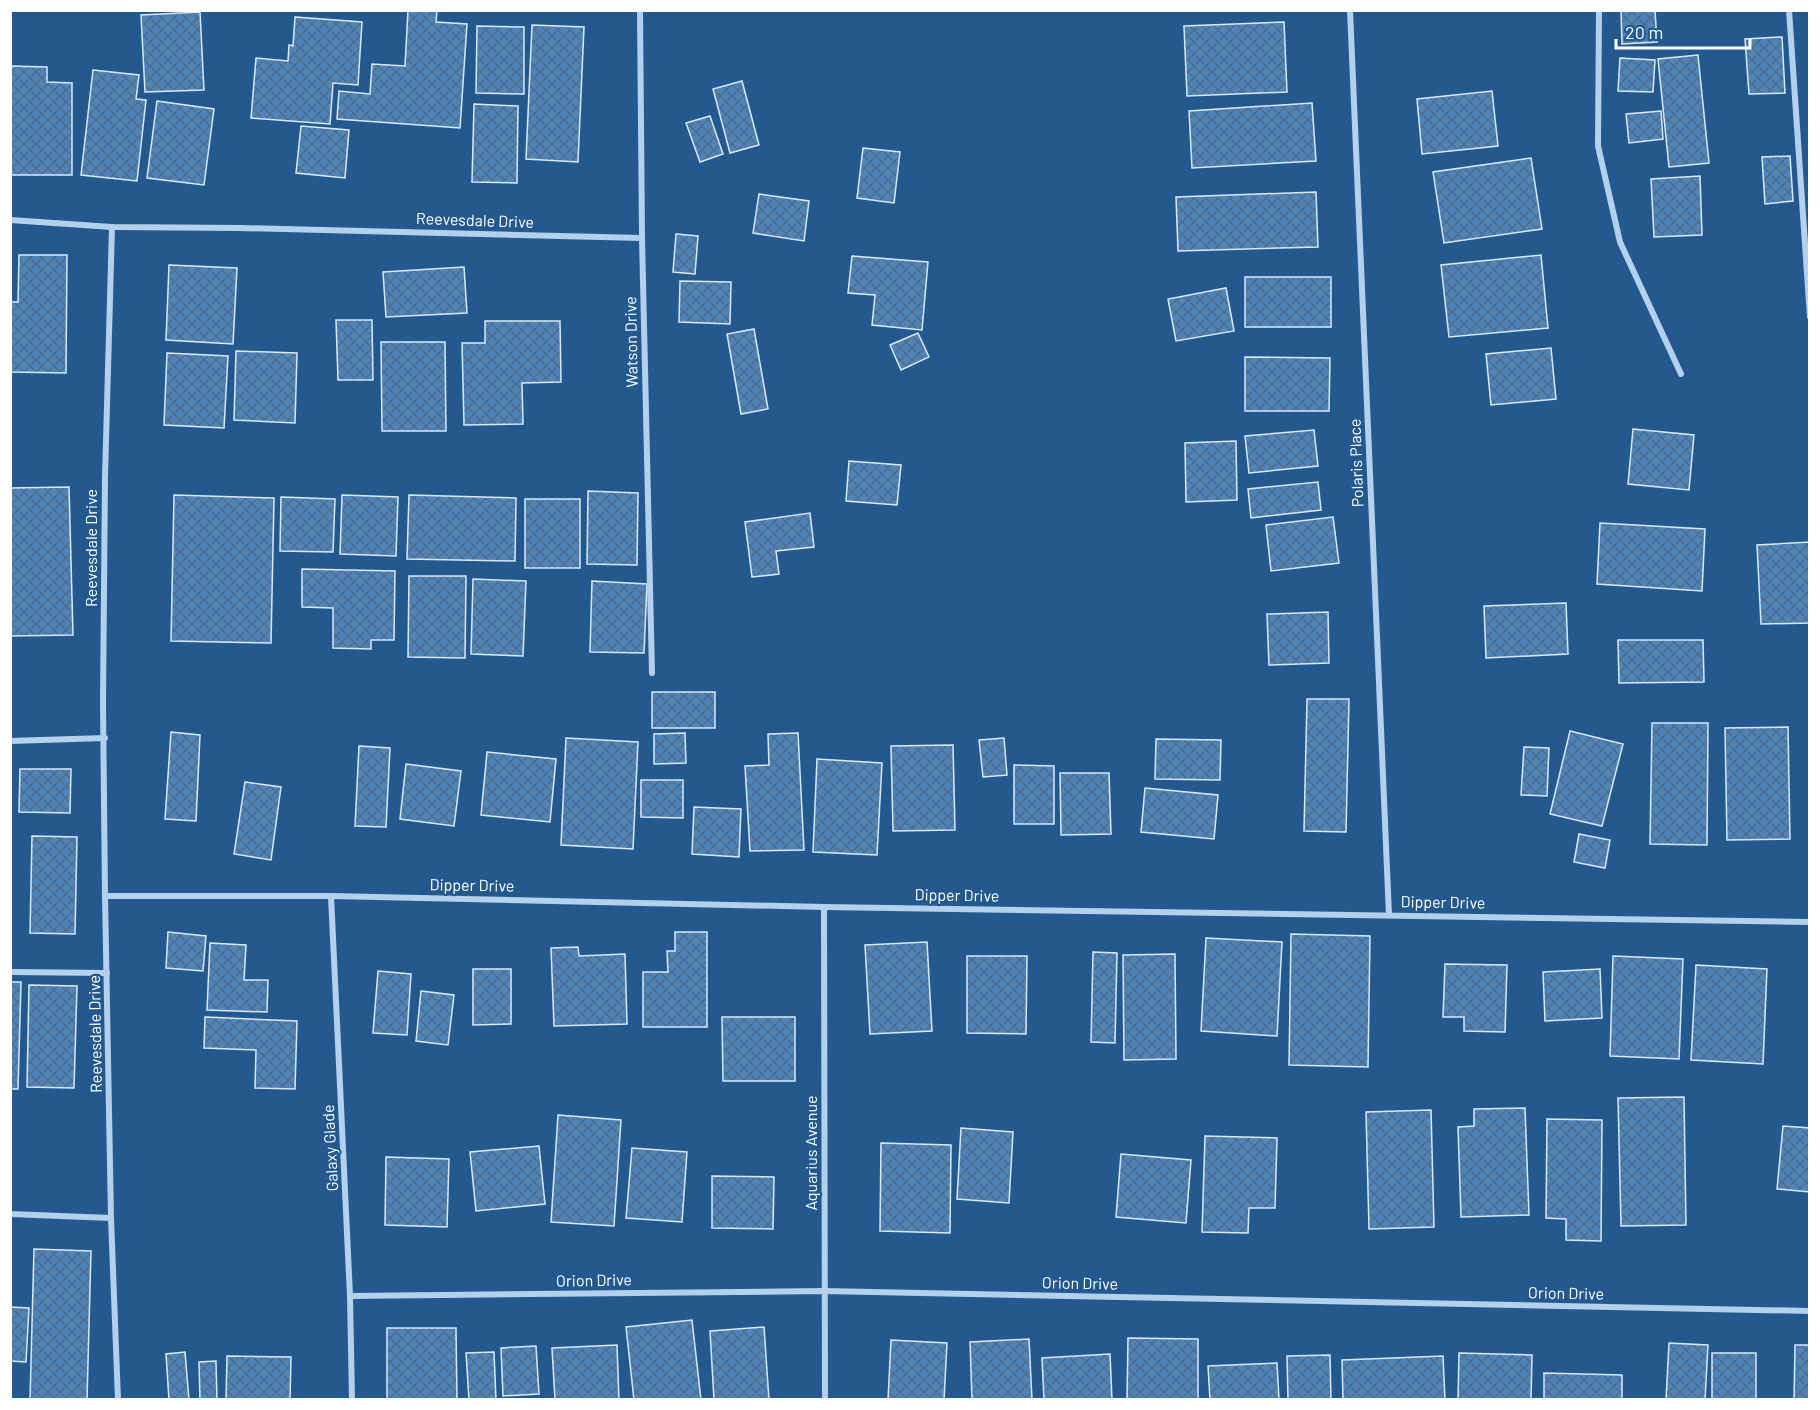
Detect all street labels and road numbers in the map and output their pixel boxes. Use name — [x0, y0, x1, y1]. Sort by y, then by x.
street label: Reevesdale Drive — [416, 208, 534, 231]
street label: Watson Drive — [620, 296, 641, 388]
street label: Polaris Place — [1344, 418, 1367, 508]
street label: Reevesdale Drive — [81, 489, 100, 607]
street label: Dipper Drive — [429, 874, 515, 895]
street label: Dipper Drive — [914, 884, 1000, 905]
street label: Dipper Drive — [1400, 891, 1486, 912]
street label: Reevesdale Drive — [84, 975, 105, 1093]
street label: Aquarius Avenue — [801, 1095, 820, 1211]
street label: Galaxy Glade — [318, 1104, 341, 1192]
street label: Orion Drive — [556, 1269, 632, 1290]
street label: Orion Drive — [1042, 1272, 1118, 1293]
street label: Orion Drive — [1528, 1282, 1604, 1303]

